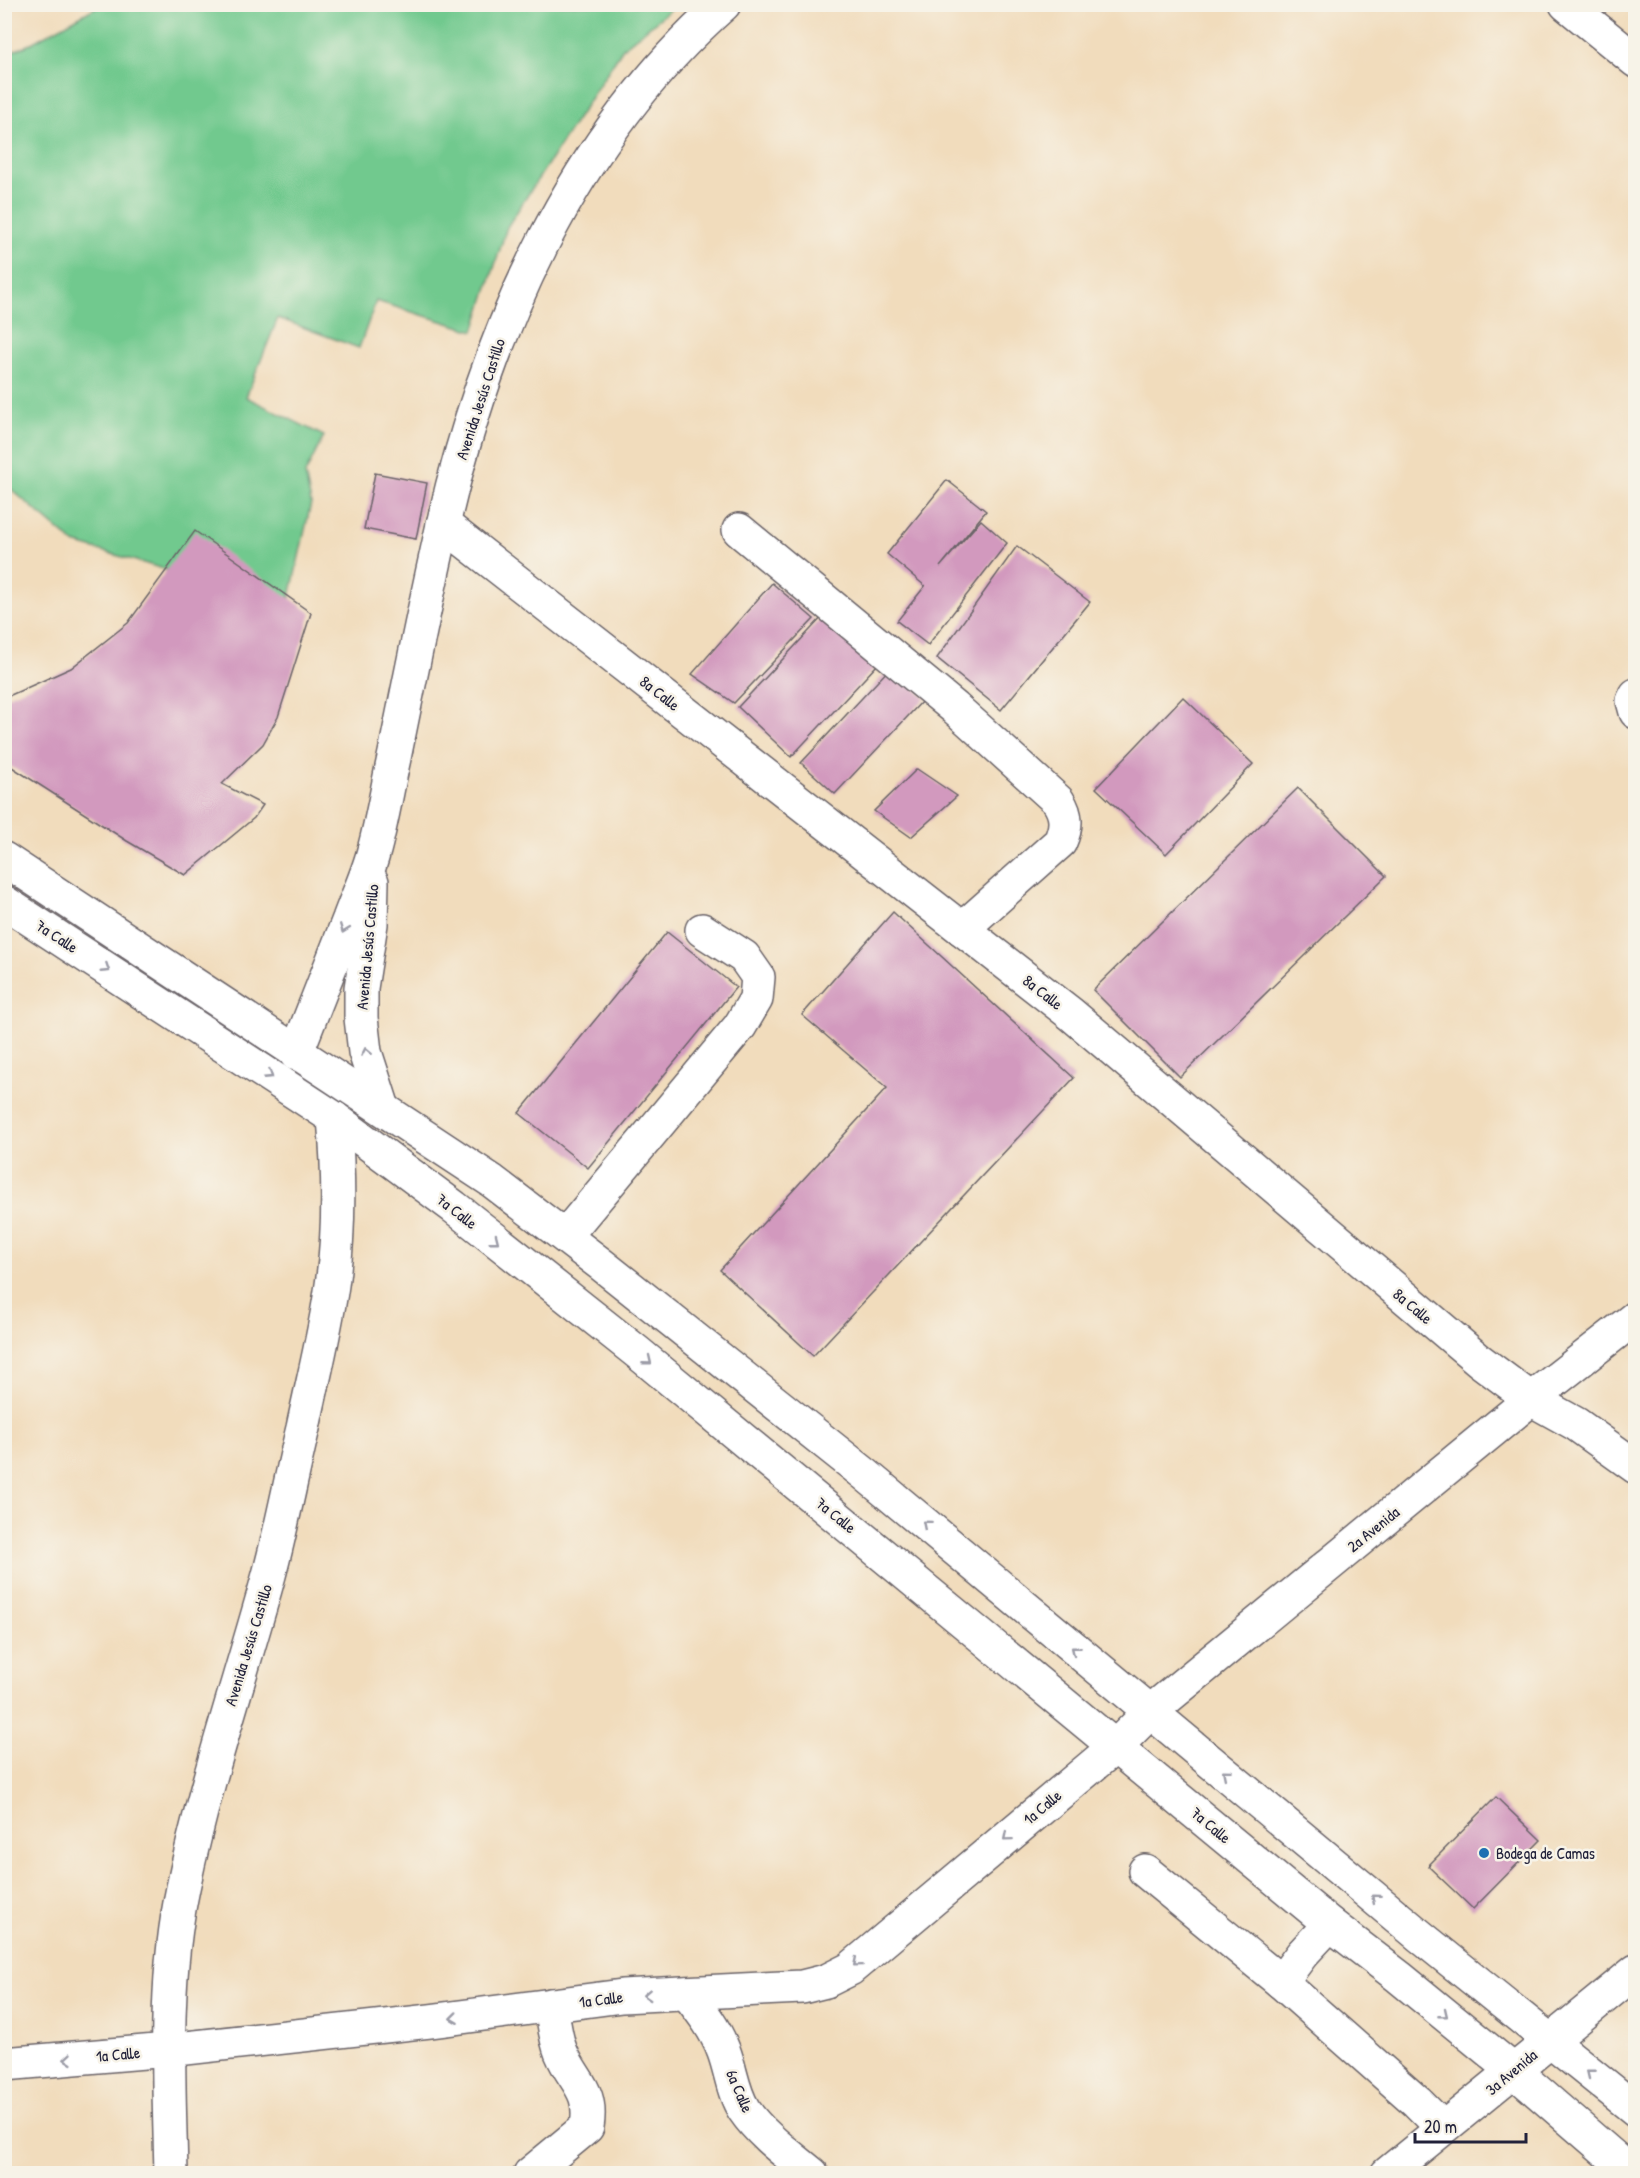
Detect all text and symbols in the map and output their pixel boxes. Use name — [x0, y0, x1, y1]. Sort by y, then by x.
street label: Avenida Jesús Castillo — [450, 335, 510, 462]
street label: 8a Calle — [635, 670, 685, 716]
street label: Avenida Jesús Castillo — [351, 883, 383, 1011]
street label: 7a Calle — [32, 914, 83, 958]
one-way arrow — [339, 924, 352, 934]
one-way arrow — [100, 961, 110, 973]
street label: 8a Calle — [1018, 969, 1068, 1015]
one-way arrow — [360, 1047, 373, 1057]
one-way arrow — [263, 1068, 274, 1079]
street label: 7a Calle — [432, 1188, 482, 1234]
one-way arrow — [488, 1232, 499, 1243]
street label: 8a Calle — [1389, 1283, 1438, 1329]
one-way arrow — [641, 1353, 652, 1364]
street label: 7a Calle — [811, 1492, 861, 1538]
street label: 2a Avenida — [1342, 1501, 1404, 1557]
one-way arrow — [922, 1521, 933, 1532]
street label: Avenida Jesús Castillo — [219, 1581, 277, 1708]
one-way arrow — [1071, 1646, 1082, 1657]
one-way arrow — [1222, 1770, 1233, 1781]
street label: 1a Calle — [1018, 1784, 1066, 1830]
street label: 7a Calle — [1186, 1802, 1236, 1849]
one-way arrow — [1002, 1830, 1013, 1841]
place label: Bodega de Camas — [1496, 1842, 1595, 1864]
marker: Bodega de Camas — [1477, 1846, 1491, 1860]
one-way arrow — [1371, 1895, 1382, 1906]
one-way arrow — [853, 1955, 864, 1966]
street label: 1a Calle — [578, 1985, 625, 2013]
one-way arrow — [643, 1988, 652, 2001]
one-way arrow — [1437, 2007, 1448, 2018]
one-way arrow — [449, 2011, 458, 2023]
street label: 1a Calle — [95, 2041, 142, 2067]
street label: 3a Avenida — [1481, 2044, 1541, 2100]
one-way arrow — [64, 2052, 73, 2065]
street label: 6a Calle — [721, 2066, 759, 2116]
one-way arrow — [1586, 2069, 1597, 2080]
scale bar — [1415, 2106, 1526, 2144]
text: 20 m — [1424, 2114, 1457, 2139]

